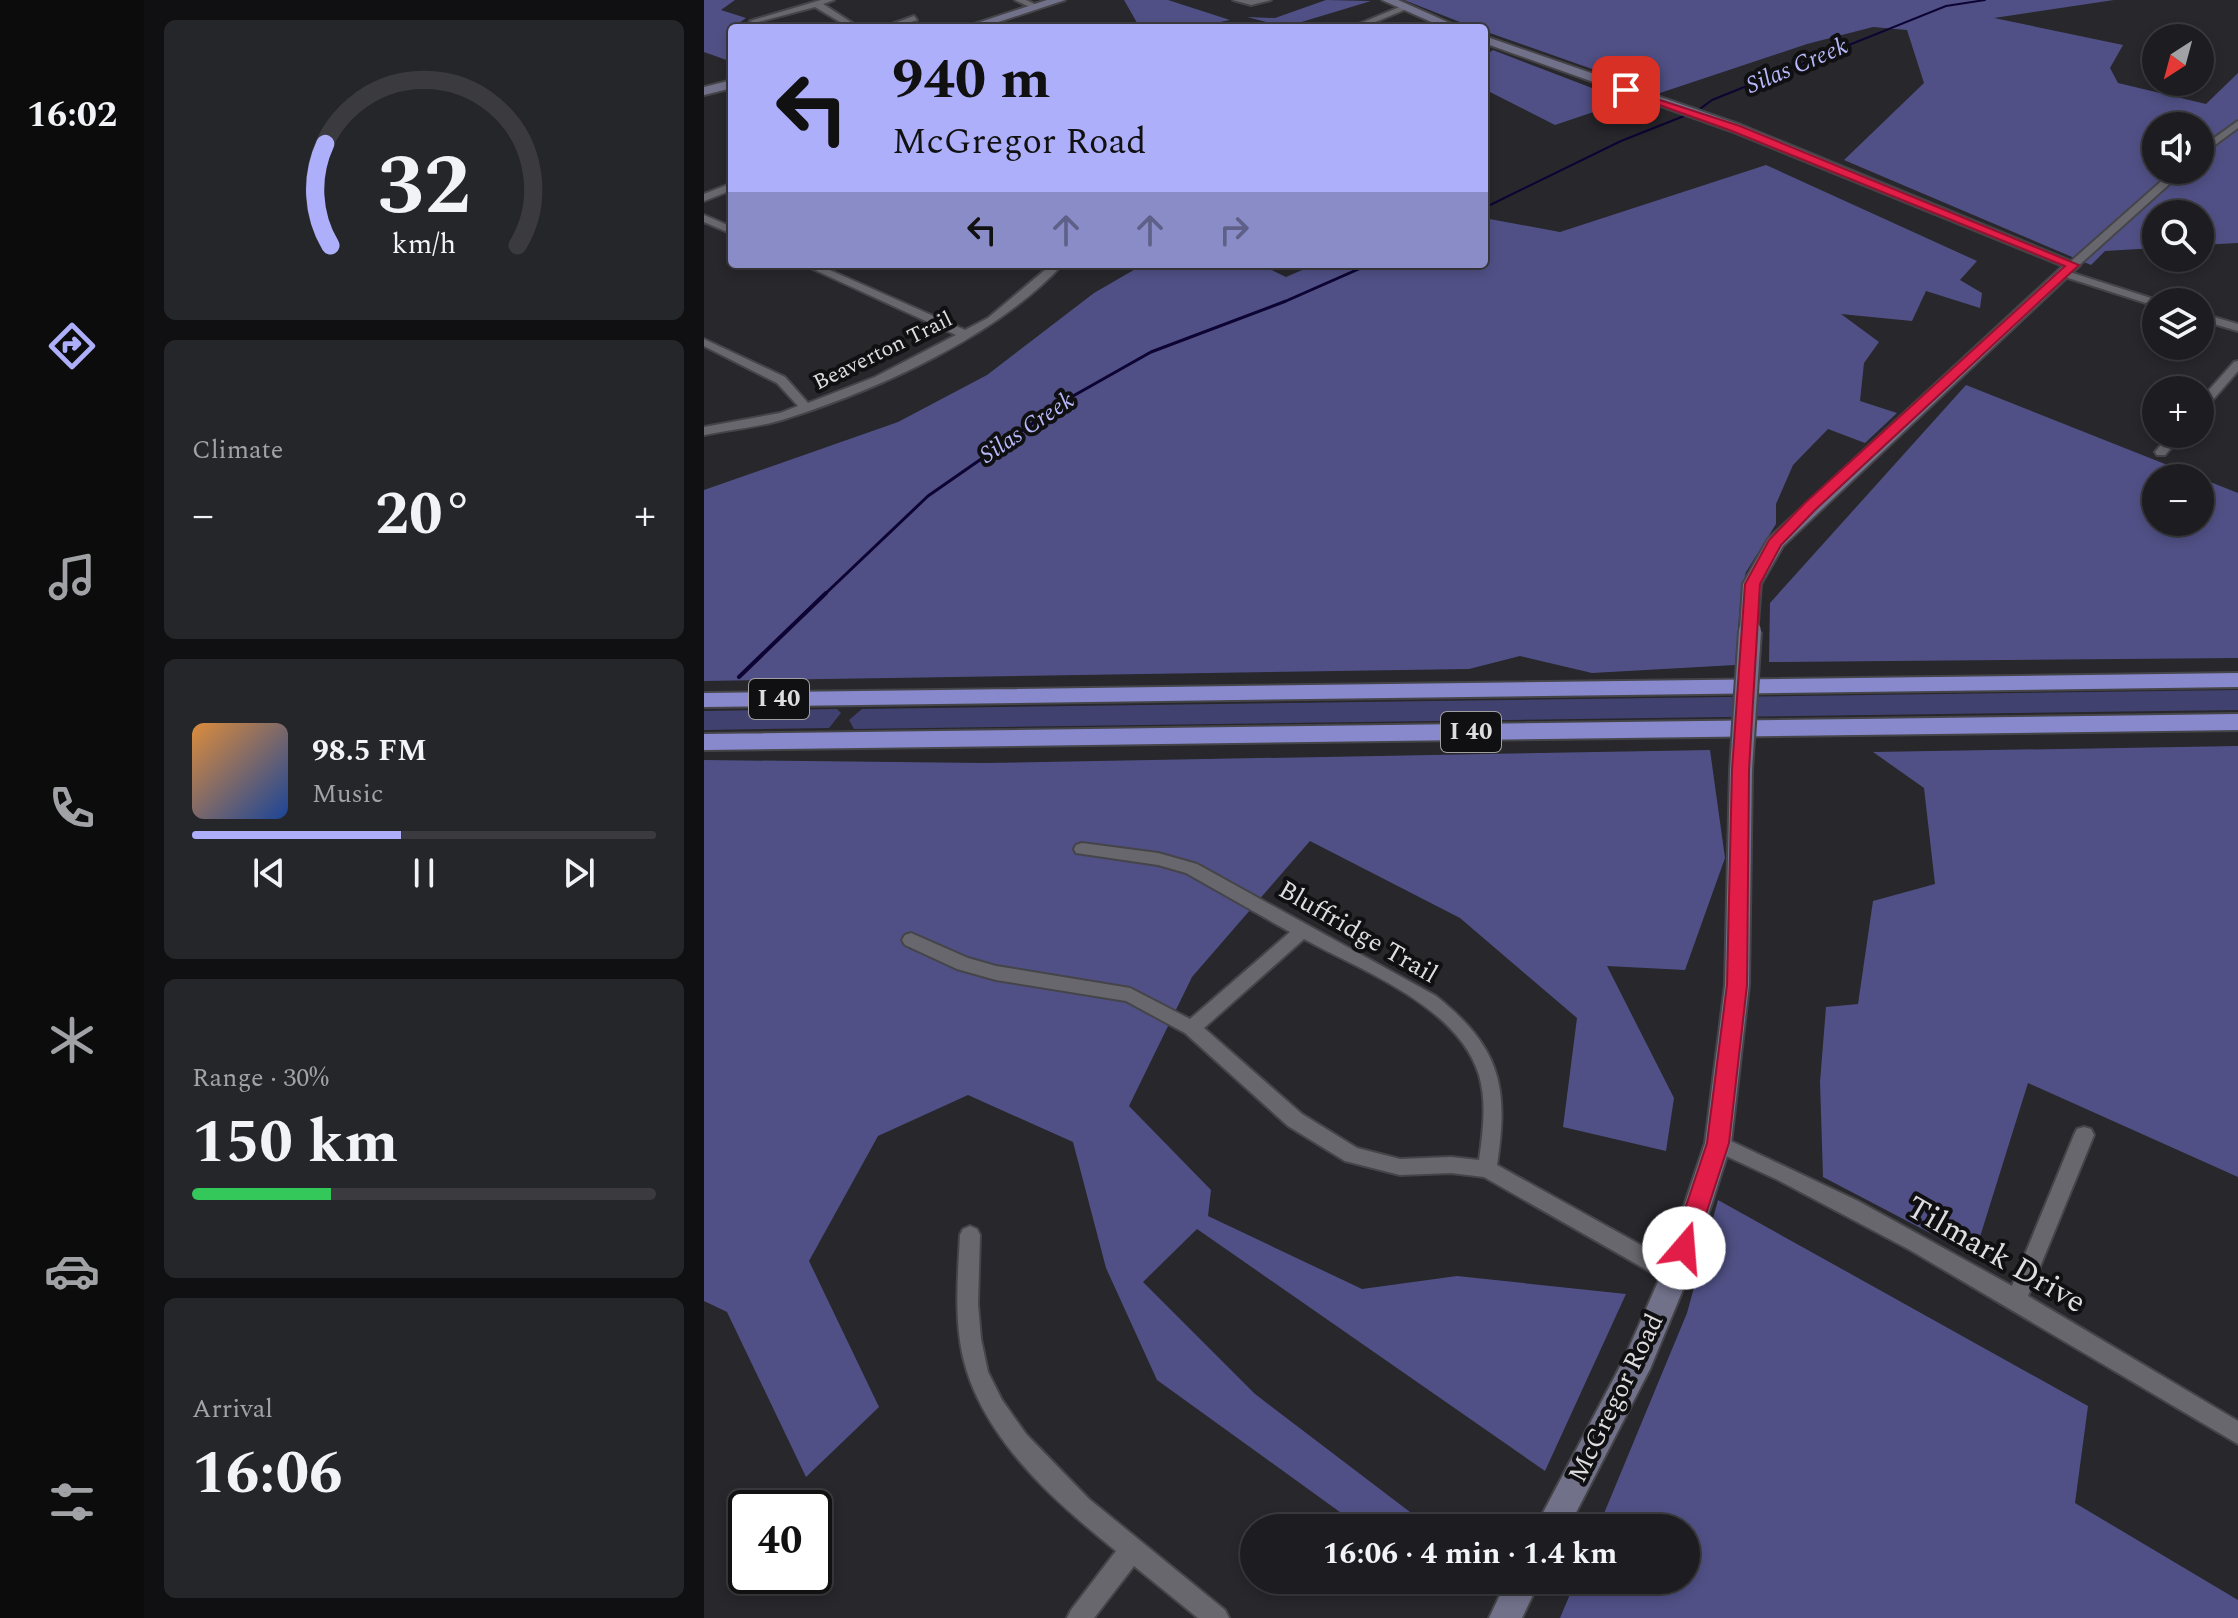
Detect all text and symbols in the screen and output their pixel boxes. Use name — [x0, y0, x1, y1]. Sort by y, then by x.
north arrow — [2142, 24, 2214, 96]
map controls — [2142, 24, 2214, 536]
water label: Silas Creek — [1740, 28, 1854, 104]
text: 940 m — [892, 38, 1051, 123]
icon: left — [760, 56, 864, 160]
pin — [1592, 56, 1660, 124]
icon: arrive — [1604, 68, 1648, 112]
text: 16:02 — [27, 88, 117, 143]
button: sound — [2142, 112, 2214, 184]
text: McGregor Road — [892, 115, 1146, 170]
text: 32 — [377, 123, 471, 250]
button: search — [2142, 200, 2214, 272]
icon: left — [960, 208, 1004, 252]
icon: ahead — [1044, 208, 1088, 252]
icon: ahead — [1128, 208, 1172, 252]
icon: right — [1212, 208, 1256, 252]
text: km/h — [392, 223, 456, 266]
button: layers — [2142, 288, 2214, 360]
street label: Beaverton Trail — [808, 303, 958, 399]
icon: directions — [44, 318, 100, 374]
button: + — [2142, 376, 2214, 448]
water label: Silas Creek — [972, 383, 1082, 473]
text: Climate — [192, 430, 283, 470]
button: − — [2142, 464, 2214, 536]
text: 20° — [375, 469, 473, 561]
text: − — [192, 482, 214, 549]
text: + — [634, 482, 656, 549]
icon: music — [44, 549, 100, 605]
road number: I 40 — [749, 679, 809, 719]
road number: I 40 — [1441, 712, 1501, 752]
text: 98.5 FM — [312, 728, 427, 774]
text: Music — [312, 774, 383, 814]
icon: phone — [44, 780, 100, 836]
icon: previous — [247, 851, 291, 895]
icon: pause — [402, 851, 446, 895]
icon: next — [557, 851, 601, 895]
street label: Bluffridge Trail — [1271, 870, 1445, 994]
icon: climate — [44, 1012, 100, 1068]
text: Range · 30% — [192, 1058, 329, 1098]
text: 150 km — [192, 1097, 398, 1189]
street label: Tilmark Drive — [1897, 1184, 2095, 1326]
position arrow — [1642, 1206, 1726, 1290]
icon: car — [44, 1243, 100, 1299]
street label: McGregor Road — [1558, 1307, 1674, 1489]
text: Arrival — [192, 1389, 273, 1429]
text: 16:06 — [192, 1428, 343, 1520]
icon: filters — [44, 1474, 100, 1530]
speed limit sign: 40 — [728, 1490, 832, 1594]
text: 16:06 · 4 min · 1.4 km — [1323, 1531, 1617, 1577]

